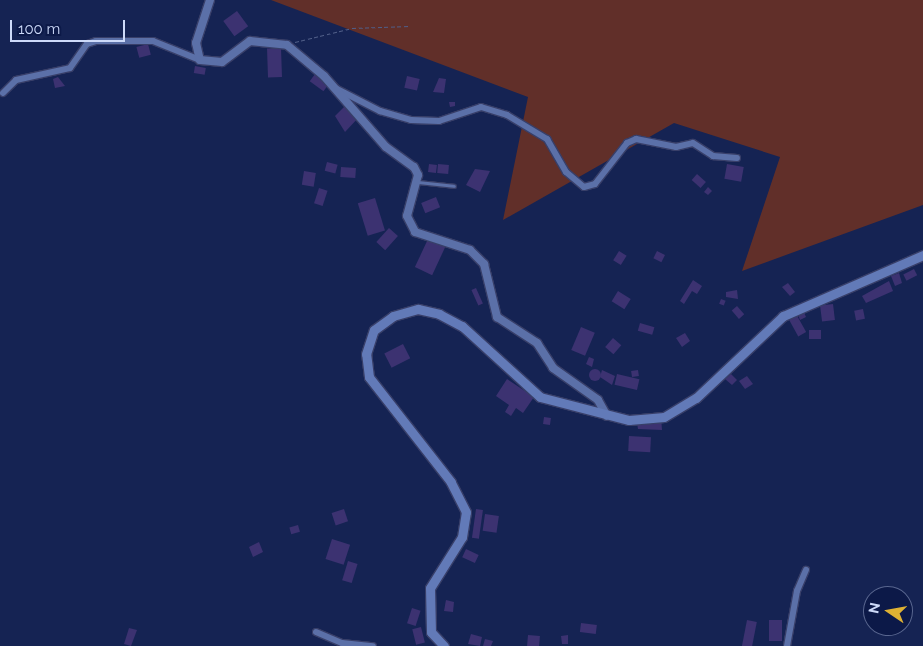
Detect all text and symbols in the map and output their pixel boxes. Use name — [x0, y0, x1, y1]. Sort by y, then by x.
scale bar — [12, 10, 128, 42]
text: 100 m — [18, 20, 60, 38]
north arrow — [863, 586, 913, 636]
text: N — [865, 601, 883, 615]

